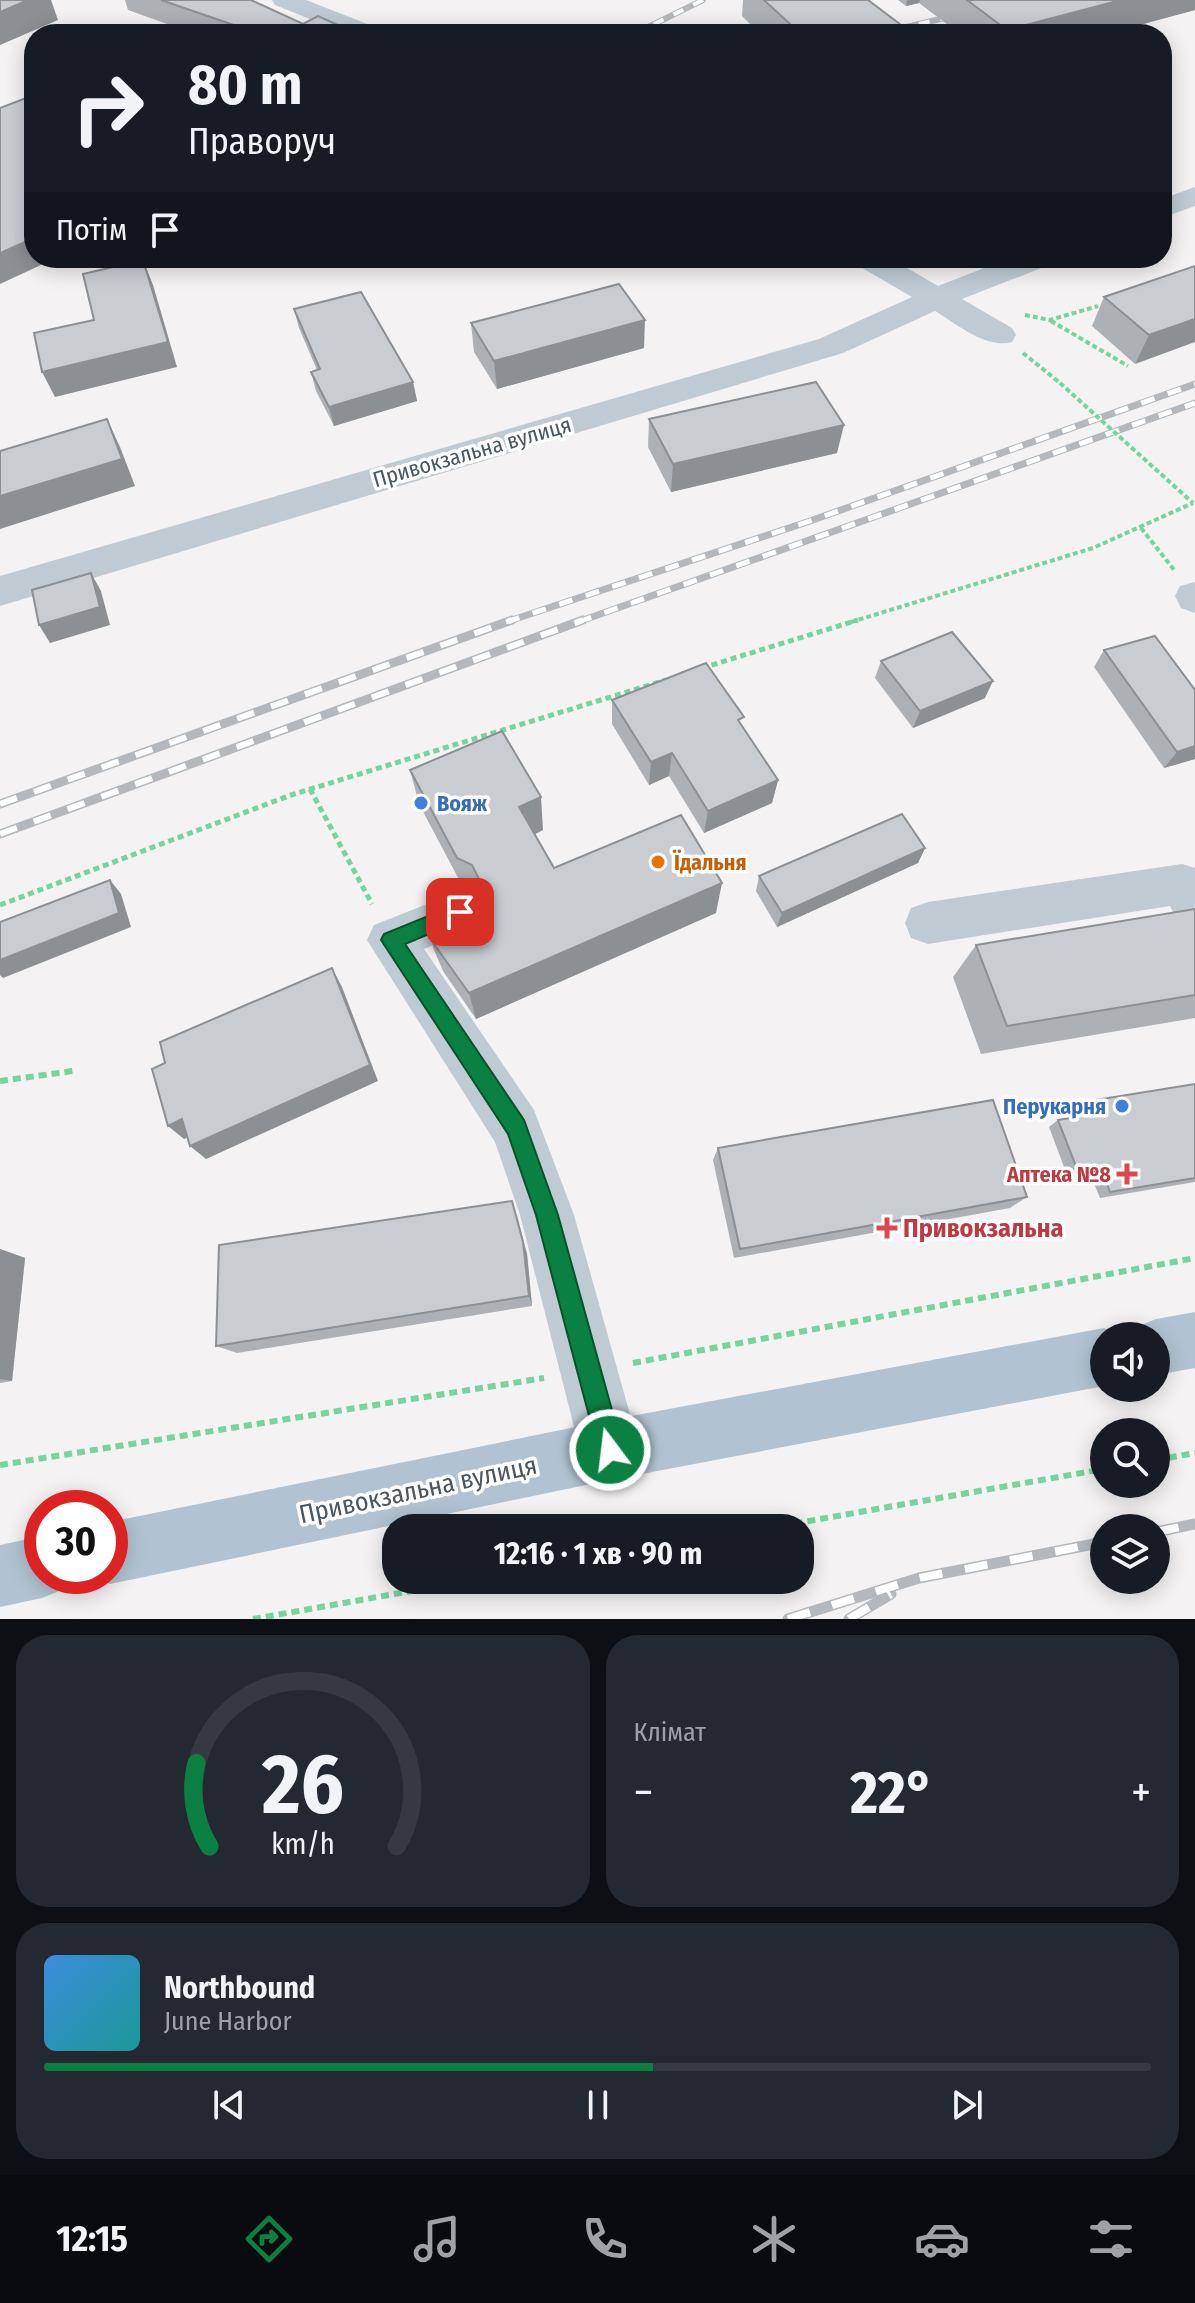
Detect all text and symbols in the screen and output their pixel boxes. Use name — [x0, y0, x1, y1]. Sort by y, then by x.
text: 80 m — [188, 52, 303, 119]
icon: right — [56, 56, 160, 160]
text: Праворуч — [188, 120, 336, 164]
icon: arrive — [143, 208, 187, 252]
text: Потім — [56, 212, 127, 248]
street label: Привокзальна вулиця — [370, 411, 574, 493]
place label: Вояж — [437, 790, 488, 817]
marker: Вояж — [412, 794, 430, 812]
place label: Їдальня — [672, 849, 747, 876]
marker: Їдальня — [649, 853, 667, 871]
pin — [426, 878, 494, 946]
icon: arrive — [438, 890, 482, 934]
place label: Перукарня — [1003, 1093, 1106, 1120]
marker: Перукарня — [1113, 1097, 1131, 1115]
place label: Аптека №8 — [1006, 1161, 1111, 1188]
marker: Аптека №8 — [1118, 1165, 1136, 1183]
place label: Привокзальна — [903, 1213, 1063, 1244]
marker: Привокзальна — [878, 1219, 896, 1237]
map controls — [1090, 1322, 1170, 1594]
button: sound — [1090, 1322, 1170, 1402]
position arrow — [568, 1408, 652, 1492]
button: search — [1090, 1418, 1170, 1498]
street label: Привокзальна вулиця — [296, 1450, 540, 1530]
speed limit sign: 30 — [24, 1490, 128, 1594]
button: layers — [1090, 1514, 1170, 1594]
text: 12:16 · 1 хв · 90 m — [494, 1536, 702, 1572]
text: Клімат — [634, 1717, 706, 1748]
text: 26 — [261, 1735, 344, 1835]
text: 22° — [850, 1757, 934, 1829]
text: − — [634, 1766, 653, 1819]
text: + — [1131, 1766, 1151, 1819]
text: km/h — [271, 1827, 335, 1862]
text: Northbound — [164, 1970, 315, 2006]
text: June Harbor — [164, 2006, 292, 2037]
icon: previous — [207, 2083, 251, 2127]
icon: pause — [576, 2083, 620, 2127]
icon: next — [945, 2083, 989, 2127]
icon: directions — [241, 2211, 297, 2267]
icon: music — [409, 2211, 465, 2267]
icon: phone — [577, 2211, 633, 2267]
icon: climate — [746, 2211, 802, 2267]
icon: car — [914, 2211, 970, 2267]
icon: filters — [1083, 2211, 1139, 2267]
text: 12:15 — [56, 2217, 128, 2261]

